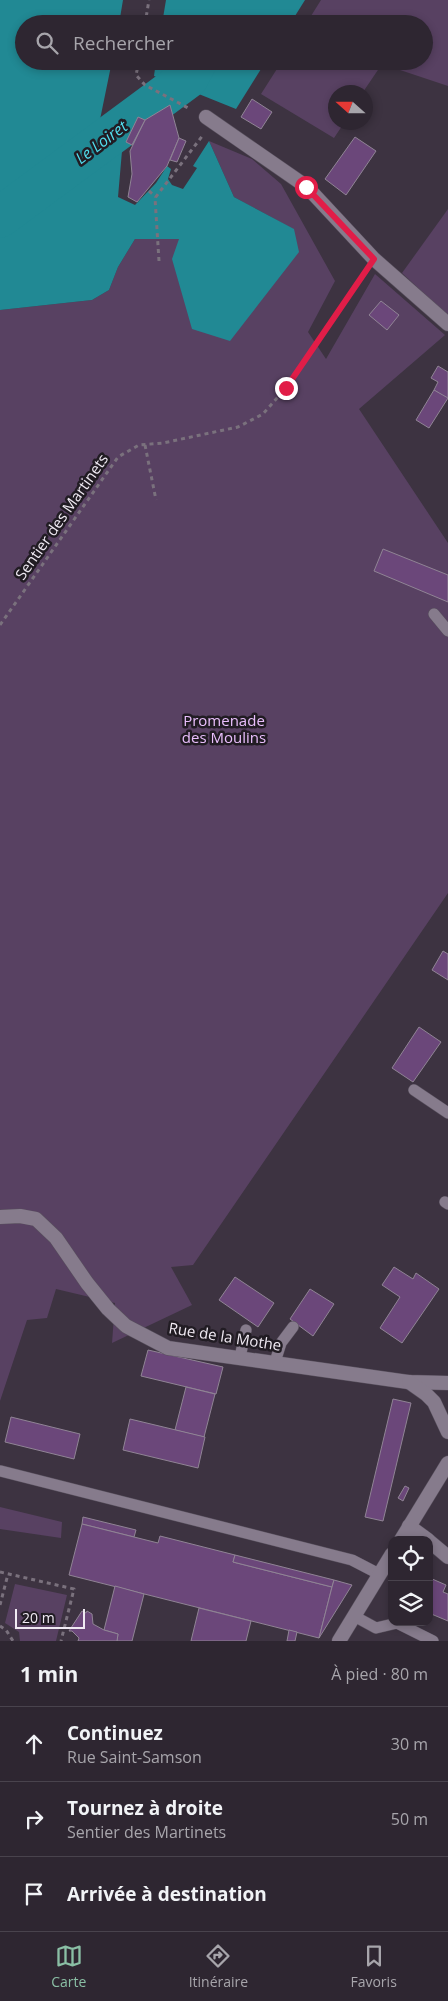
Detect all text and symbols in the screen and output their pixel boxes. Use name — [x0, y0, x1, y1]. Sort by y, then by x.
search box — [15, 15, 433, 70]
icon: search — [33, 29, 61, 57]
text: Rechercher — [73, 30, 174, 56]
north arrow — [328, 85, 373, 130]
water label: Le Loiret — [70, 115, 132, 169]
route start — [295, 176, 318, 199]
route end — [275, 377, 298, 400]
street label: Sentier des Martinets — [10, 450, 112, 583]
park label: Promenade des Moulins — [182, 710, 266, 747]
street label: Rue de la Mothe — [167, 1317, 283, 1355]
map controls — [388, 1536, 433, 1626]
button: locate — [388, 1536, 433, 1581]
button: layers — [388, 1581, 433, 1626]
scale bar — [15, 1606, 85, 1629]
text: 20 m — [22, 1608, 55, 1627]
text: 1 min — [20, 1660, 78, 1688]
text: À pied · 80 m — [331, 1663, 428, 1685]
text: Continuez — [67, 1720, 163, 1746]
icon: ahead — [20, 1730, 48, 1758]
text: 30 m — [391, 1733, 428, 1755]
text: Rue Saint-Samson — [67, 1746, 202, 1768]
text: Tournez à droite — [67, 1795, 223, 1821]
icon: right — [20, 1805, 48, 1833]
text: 50 m — [391, 1808, 428, 1830]
text: Sentier des Martinets — [67, 1821, 226, 1843]
icon: arrive — [20, 1880, 48, 1908]
text: Arrivée à destination — [67, 1881, 267, 1907]
tab: Carte — [51, 1942, 86, 1991]
tab: Itinéraire — [189, 1942, 248, 1991]
tab: Favoris — [350, 1942, 397, 1991]

